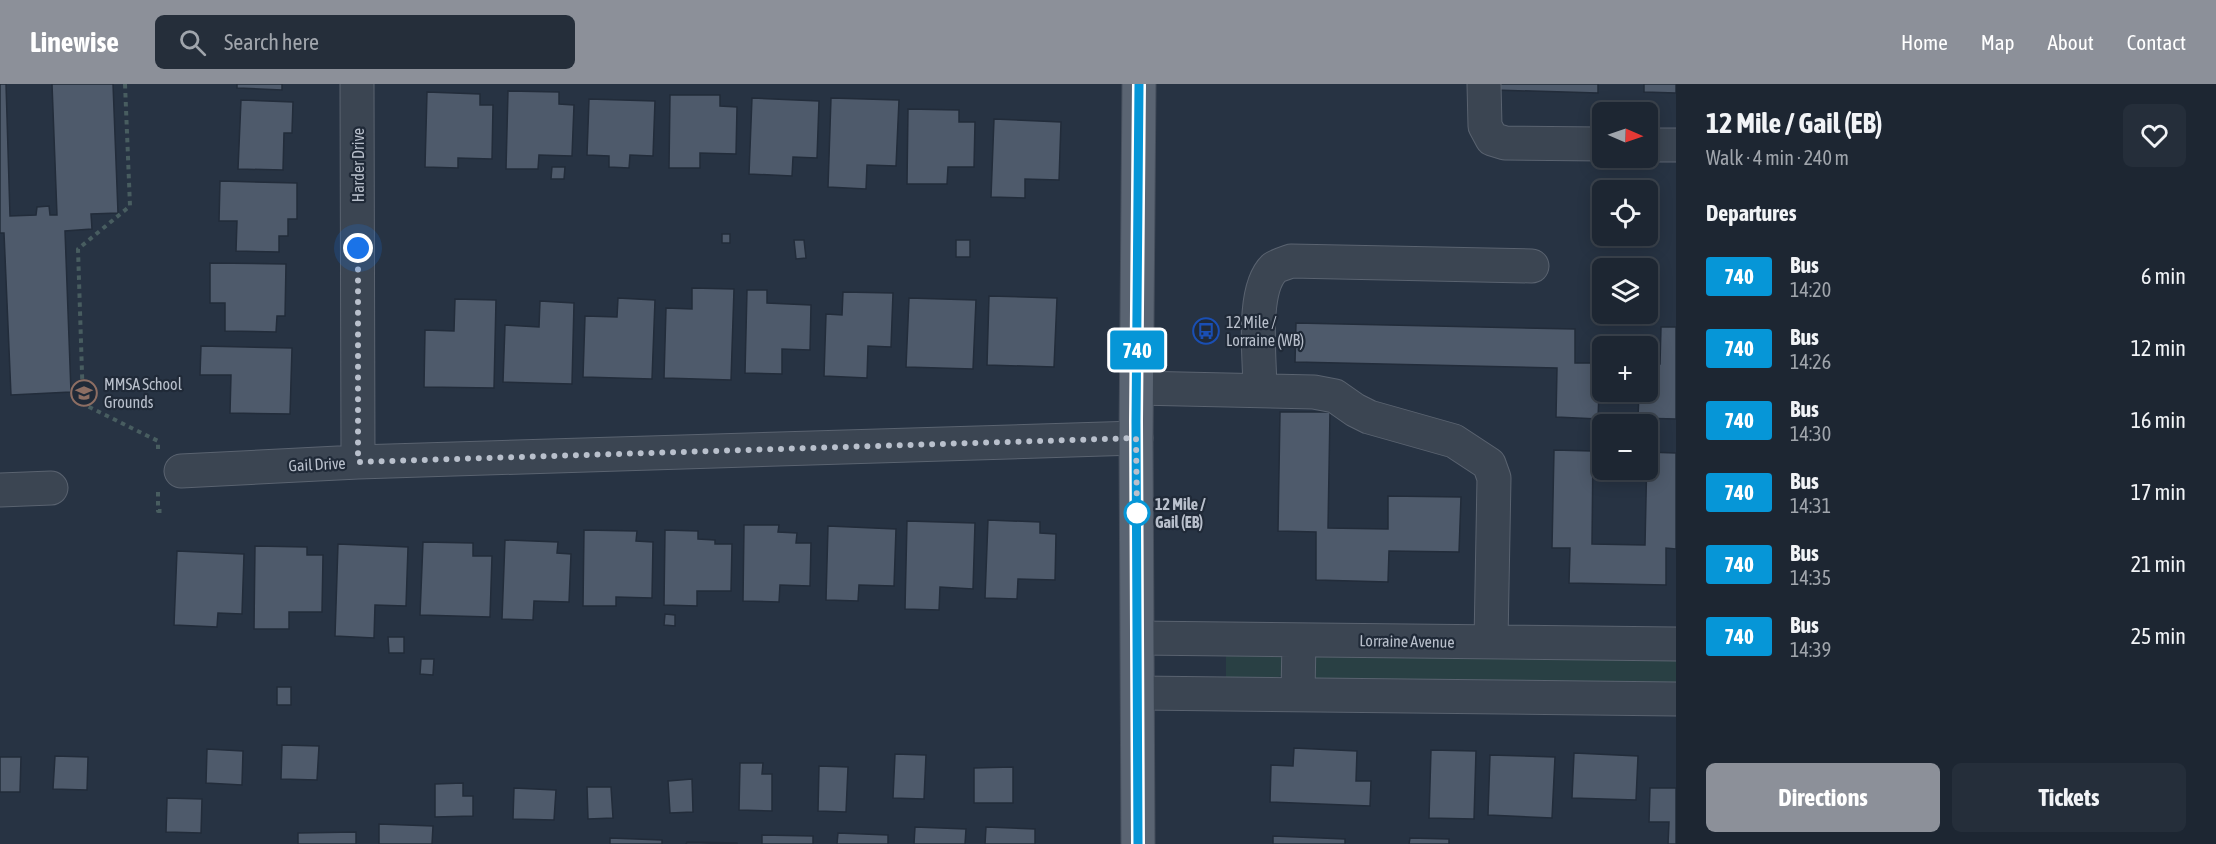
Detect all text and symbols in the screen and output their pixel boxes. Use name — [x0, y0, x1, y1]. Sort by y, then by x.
search box — [155, 15, 575, 69]
text: Linewise — [30, 26, 119, 58]
icon: search — [176, 26, 209, 59]
text: Search here — [224, 29, 319, 55]
text: Home — [1901, 30, 1948, 54]
text: Map — [1981, 30, 2015, 54]
text: About — [2048, 30, 2094, 54]
text: Contact — [2127, 30, 2186, 54]
north arrow — [1592, 102, 1658, 168]
map controls — [1592, 102, 1658, 480]
button: heart — [2123, 104, 2186, 167]
text: 12 Mile / Gail (EB) — [1706, 107, 1883, 139]
street label: Harder Drive — [349, 128, 367, 202]
text: Walk · 4 min · 240 m — [1706, 146, 1849, 169]
button: locate — [1592, 180, 1658, 246]
text: Departures — [1706, 200, 1796, 226]
your location — [343, 233, 373, 263]
text: Bus — [1790, 252, 1819, 278]
button: layers — [1592, 258, 1658, 324]
text: 6 min — [2141, 263, 2186, 289]
text: 740 — [1724, 264, 1754, 288]
text: 14:20 — [1790, 278, 1831, 301]
place label: 12 Mile / Lorraine (WB) — [1226, 313, 1304, 350]
bus stop icon: 12 Mile / Lorraine (WB) — [1191, 316, 1221, 346]
text: Bus — [1790, 324, 1819, 350]
line badge: 740 — [1102, 330, 1172, 370]
text: 12 min — [2131, 335, 2186, 361]
button: + — [1592, 336, 1658, 402]
text: 740 — [1724, 336, 1754, 360]
text: 740 — [1122, 338, 1152, 362]
text: 14:26 — [1790, 350, 1831, 373]
place label: MMSA School Grounds — [104, 375, 183, 411]
school or university icon: MMSA School Grounds — [69, 378, 99, 408]
text: Bus — [1790, 396, 1819, 422]
text: 16 min — [2131, 407, 2186, 433]
text: 740 — [1724, 408, 1754, 432]
button: − — [1592, 414, 1658, 480]
text: 14:30 — [1790, 422, 1831, 445]
street label: Gail Drive — [288, 454, 346, 474]
text: Bus — [1790, 468, 1819, 494]
text: 17 min — [2131, 479, 2186, 505]
text: 740 — [1724, 480, 1754, 504]
text: 14:31 — [1790, 494, 1831, 517]
place label: 12 Mile / Gail (EB) — [1155, 495, 1206, 531]
marker: 12 Mile / Gail (EB) — [1124, 500, 1150, 526]
text: Bus — [1790, 540, 1819, 566]
text: 21 min — [2131, 551, 2186, 577]
text: 740 — [1724, 552, 1754, 576]
text: 14:35 — [1790, 566, 1831, 589]
text: Bus — [1790, 612, 1819, 638]
text: 25 min — [2131, 623, 2186, 649]
text: 740 — [1724, 624, 1754, 648]
street label: Lorraine Avenue — [1359, 631, 1455, 651]
text: 14:39 — [1790, 638, 1831, 661]
button: Directions — [1706, 763, 1940, 832]
button: Tickets — [1952, 763, 2186, 832]

